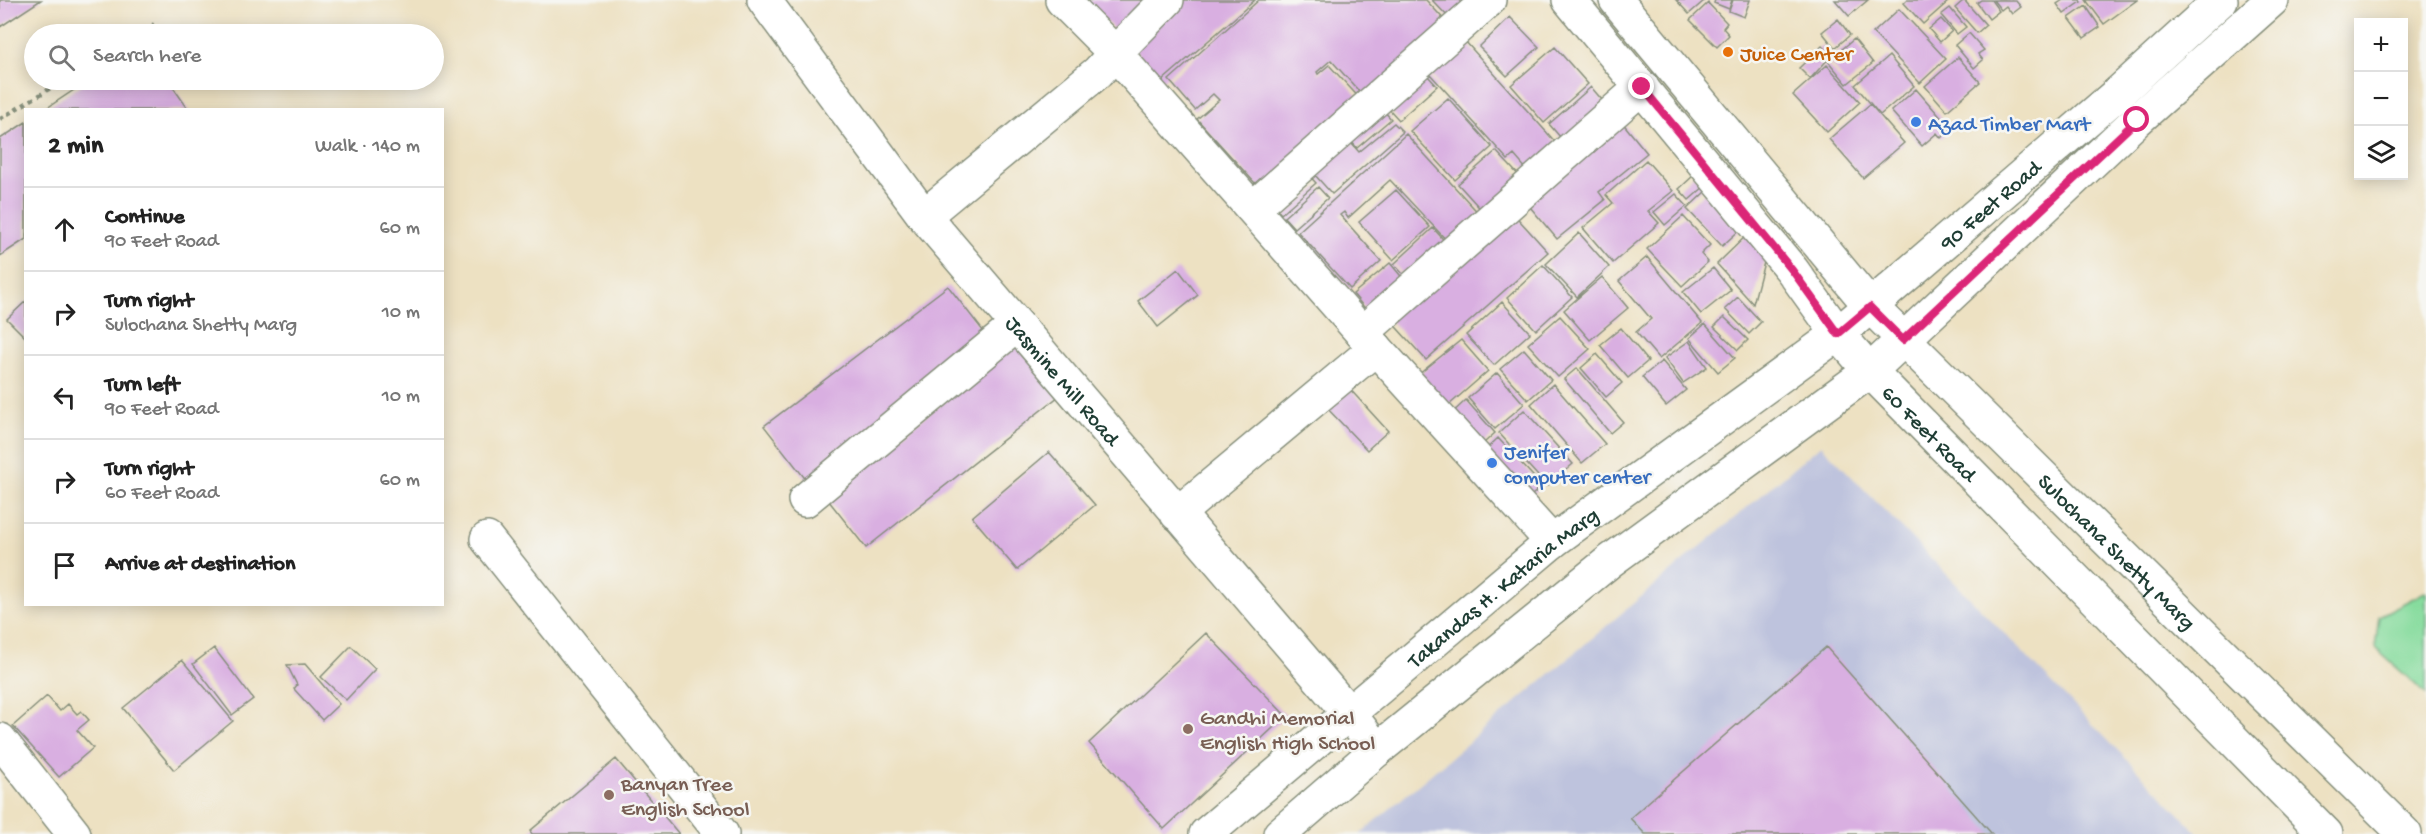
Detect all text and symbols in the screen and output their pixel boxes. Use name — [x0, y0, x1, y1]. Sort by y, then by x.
map controls — [2354, 18, 2408, 180]
button: + — [2354, 18, 2408, 72]
search box — [24, 24, 444, 90]
icon: search — [45, 41, 78, 74]
place label: Juice Center — [1740, 43, 1855, 69]
text: Search here — [93, 44, 201, 70]
marker: Juice Center — [1721, 45, 1735, 59]
button: − — [2354, 72, 2408, 126]
route end — [1628, 73, 1654, 99]
route start — [2123, 106, 2149, 132]
place label: Azad Timber Mart — [1928, 113, 2092, 139]
marker: Azad Timber Mart — [1909, 115, 1923, 129]
button: layers — [2354, 126, 2408, 180]
text: 2 min — [48, 132, 103, 163]
text: Walk · 140 m — [315, 136, 420, 159]
street label: 90 Feet Road — [1935, 155, 2049, 258]
text: Continue — [105, 205, 185, 231]
icon: ahead — [48, 213, 81, 246]
text: 60 m — [380, 218, 420, 241]
text: 90 Feet Road — [105, 231, 219, 254]
text: Turn right — [105, 289, 193, 315]
icon: right — [48, 297, 81, 330]
text: 10 m — [382, 302, 420, 325]
street label: Jasmine Mill Road — [998, 312, 1125, 454]
text: Sulochana Shetty Marg — [105, 315, 297, 338]
text: Turn left — [105, 373, 179, 399]
icon: left — [48, 381, 81, 414]
street label: 60 Feet Road — [1874, 381, 1982, 490]
text: 10 m — [382, 386, 420, 409]
text: 90 Feet Road — [105, 399, 219, 422]
place label: Jenifer computer center — [1504, 441, 1653, 492]
marker: Jenifer computer center — [1485, 456, 1499, 470]
text: Turn right — [105, 457, 193, 483]
icon: right — [48, 465, 81, 498]
text: 60 m — [380, 470, 420, 493]
street label: Sulochana Shetty Marg — [2031, 470, 2199, 637]
text: 60 Feet Road — [105, 483, 219, 506]
street label: Takandas H. Kataria Marg — [1402, 503, 1605, 677]
icon: arrive — [48, 549, 81, 582]
text: Arrive at destination — [105, 552, 295, 578]
place label: Gandhi Memorial English High School — [1200, 707, 1376, 758]
marker: Gandhi Memorial English High School — [1181, 722, 1195, 736]
place label: Banyan Tree English School — [620, 773, 750, 824]
marker: Banyan Tree English School — [602, 788, 616, 802]

